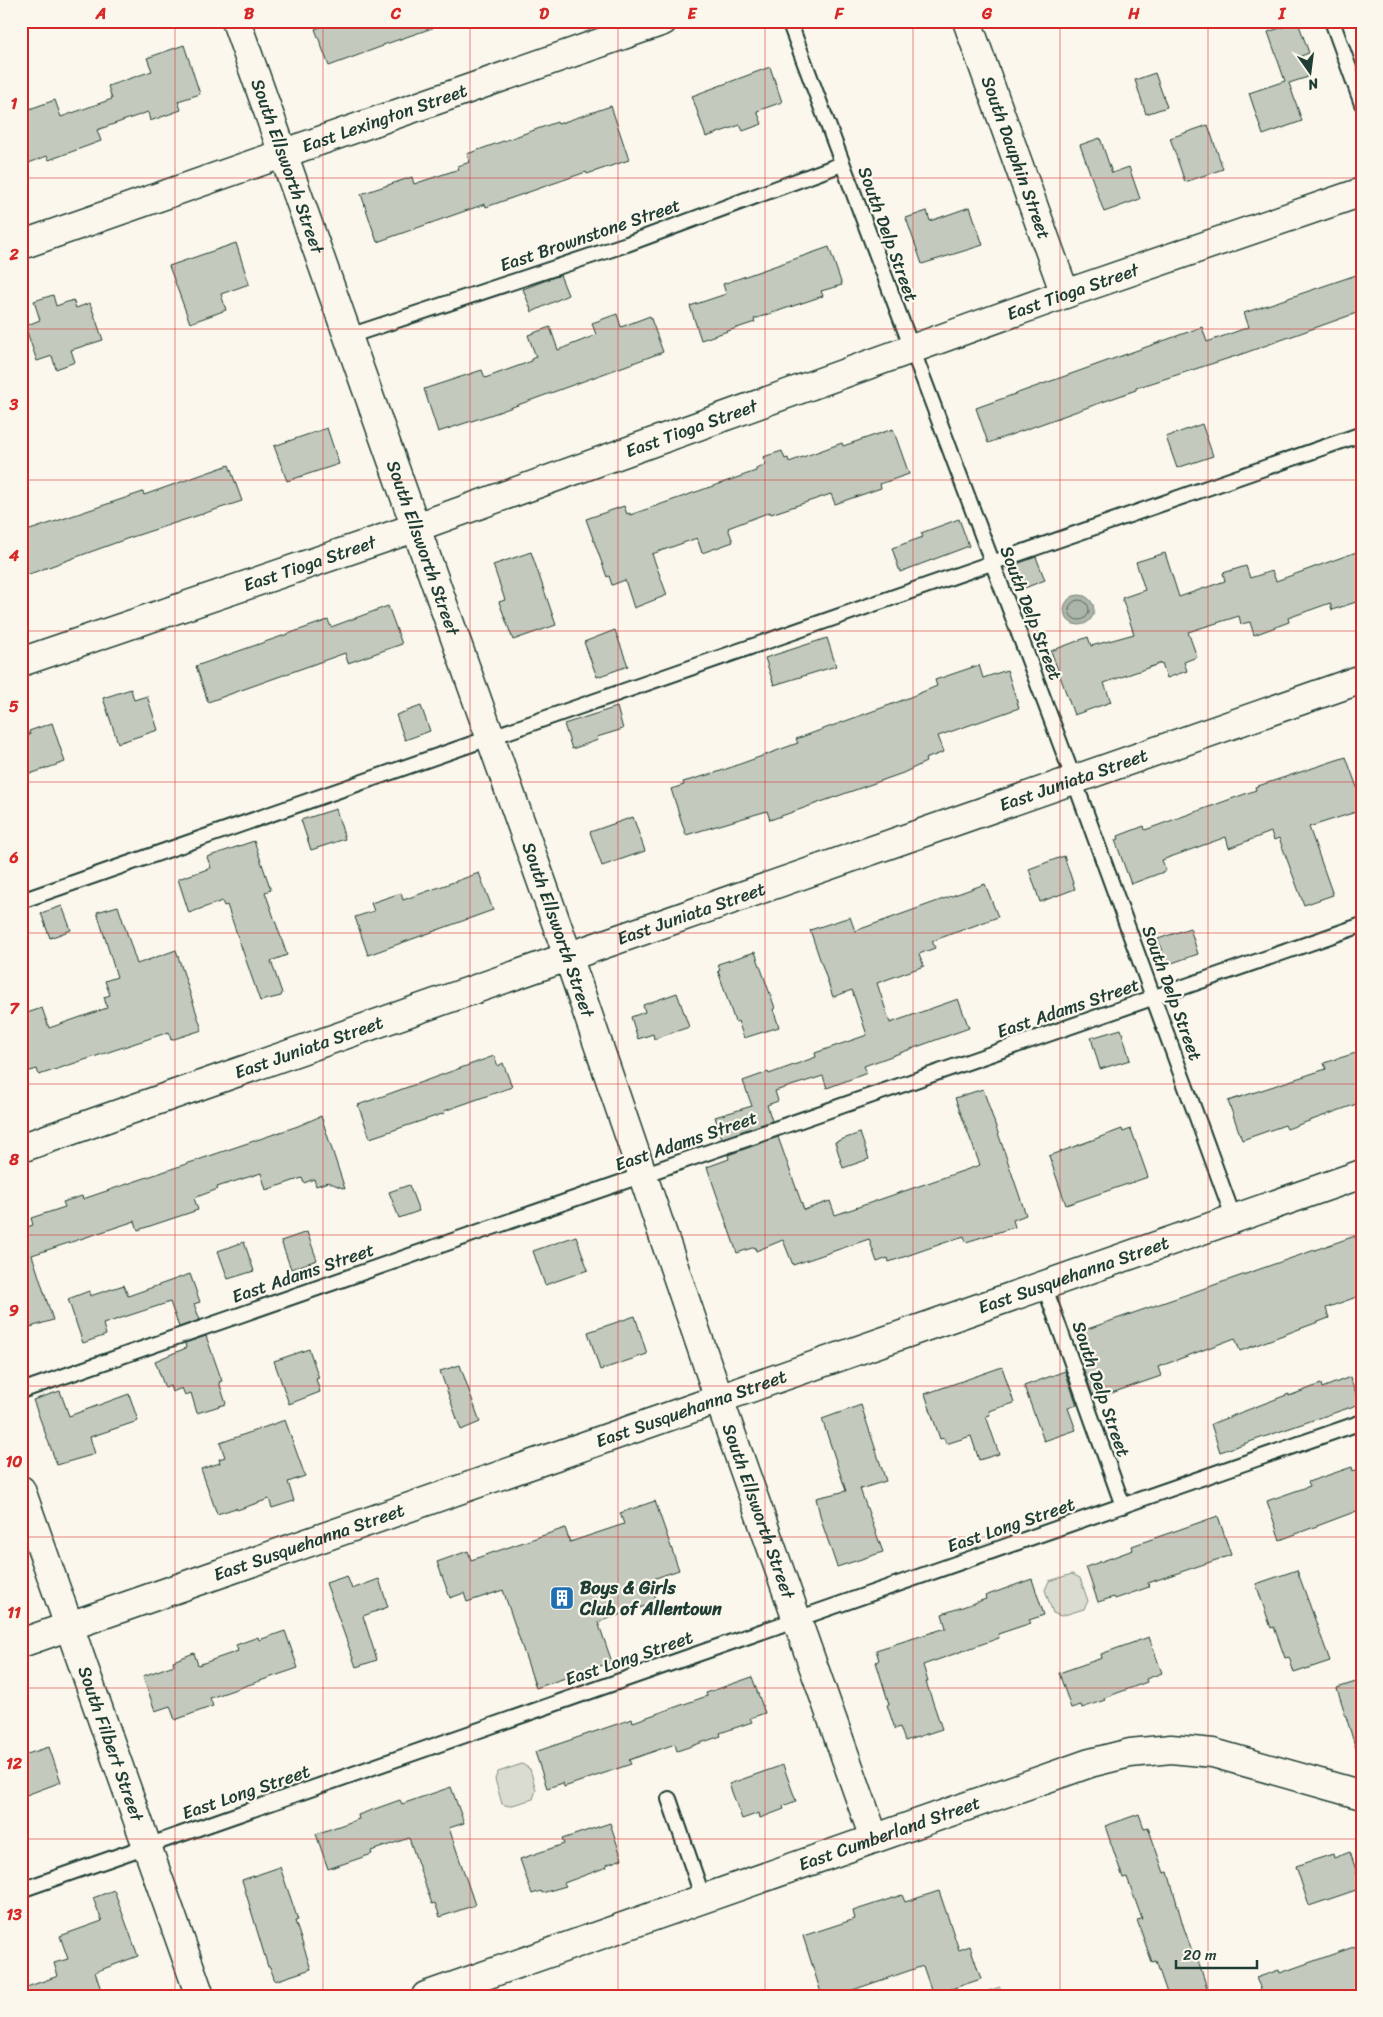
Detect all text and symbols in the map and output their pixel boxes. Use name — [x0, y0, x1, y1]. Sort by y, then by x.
text: A — [95, 0, 106, 28]
text: B — [244, 0, 255, 28]
text: C — [390, 0, 402, 28]
text: D — [539, 0, 549, 28]
text: E — [688, 0, 698, 28]
text: F — [834, 0, 845, 28]
text: G — [981, 0, 993, 28]
text: H — [1127, 0, 1140, 28]
text: I — [1278, 0, 1287, 28]
north arrow — [1286, 48, 1336, 98]
street label: South Dauphin Street — [972, 71, 1060, 244]
text: N — [1305, 71, 1322, 98]
street label: South Ellsworth Street — [242, 74, 334, 259]
street label: East Lexington Street — [297, 74, 472, 162]
text: 1 — [11, 89, 18, 118]
street label: South Delp Street — [849, 162, 927, 306]
street label: East Brownstone Street — [495, 189, 685, 281]
text: 2 — [8, 240, 19, 269]
street label: East Tioga Street — [1002, 254, 1144, 330]
text: 3 — [9, 390, 19, 419]
street label: East Tioga Street — [621, 390, 763, 467]
street label: South Ellsworth Street — [377, 456, 469, 641]
street label: East Tioga Street — [239, 526, 381, 601]
text: 4 — [8, 541, 19, 570]
street label: South Delp Street — [991, 541, 1071, 685]
text: 5 — [9, 692, 19, 721]
street label: East Juniata Street — [995, 739, 1152, 821]
street label: South Ellsworth Street — [513, 837, 604, 1022]
text: 6 — [8, 843, 19, 872]
street label: East Juniata Street — [612, 873, 770, 954]
street label: South Delp Street — [1133, 921, 1211, 1065]
street label: East Adams Street — [992, 969, 1144, 1047]
text: 7 — [9, 994, 20, 1023]
street label: East Juniata Street — [230, 1006, 388, 1088]
street label: East Adams Street — [610, 1102, 762, 1180]
text: 8 — [8, 1145, 19, 1174]
street label: East Susquehanna Street — [974, 1227, 1174, 1323]
street label: East Adams Street — [227, 1234, 379, 1312]
text: 9 — [9, 1296, 19, 1325]
street label: South Delp Street — [1063, 1317, 1139, 1461]
street label: East Susquehanna Street — [591, 1360, 791, 1457]
street label: South Ellsworth Street — [713, 1419, 805, 1604]
text: 10 — [6, 1447, 22, 1476]
street label: East Long Street — [943, 1488, 1080, 1562]
street label: East Susquehanna Street — [209, 1494, 409, 1591]
place label: Boys & Girls Club of Allentown — [579, 1572, 722, 1625]
building icon: Boys & Girls Club of Allentown — [549, 1585, 575, 1611]
text: 11 — [7, 1598, 21, 1627]
street label: East Long Street — [561, 1621, 698, 1695]
street label: South Filbert Street — [68, 1661, 153, 1826]
text: 12 — [6, 1749, 23, 1778]
street label: East Long Street — [178, 1755, 315, 1829]
street label: East Cumberland Street — [794, 1787, 985, 1880]
text: 13 — [6, 1900, 22, 1929]
scale bar — [1176, 1937, 1257, 1969]
text: 20 m — [1183, 1942, 1217, 1968]

